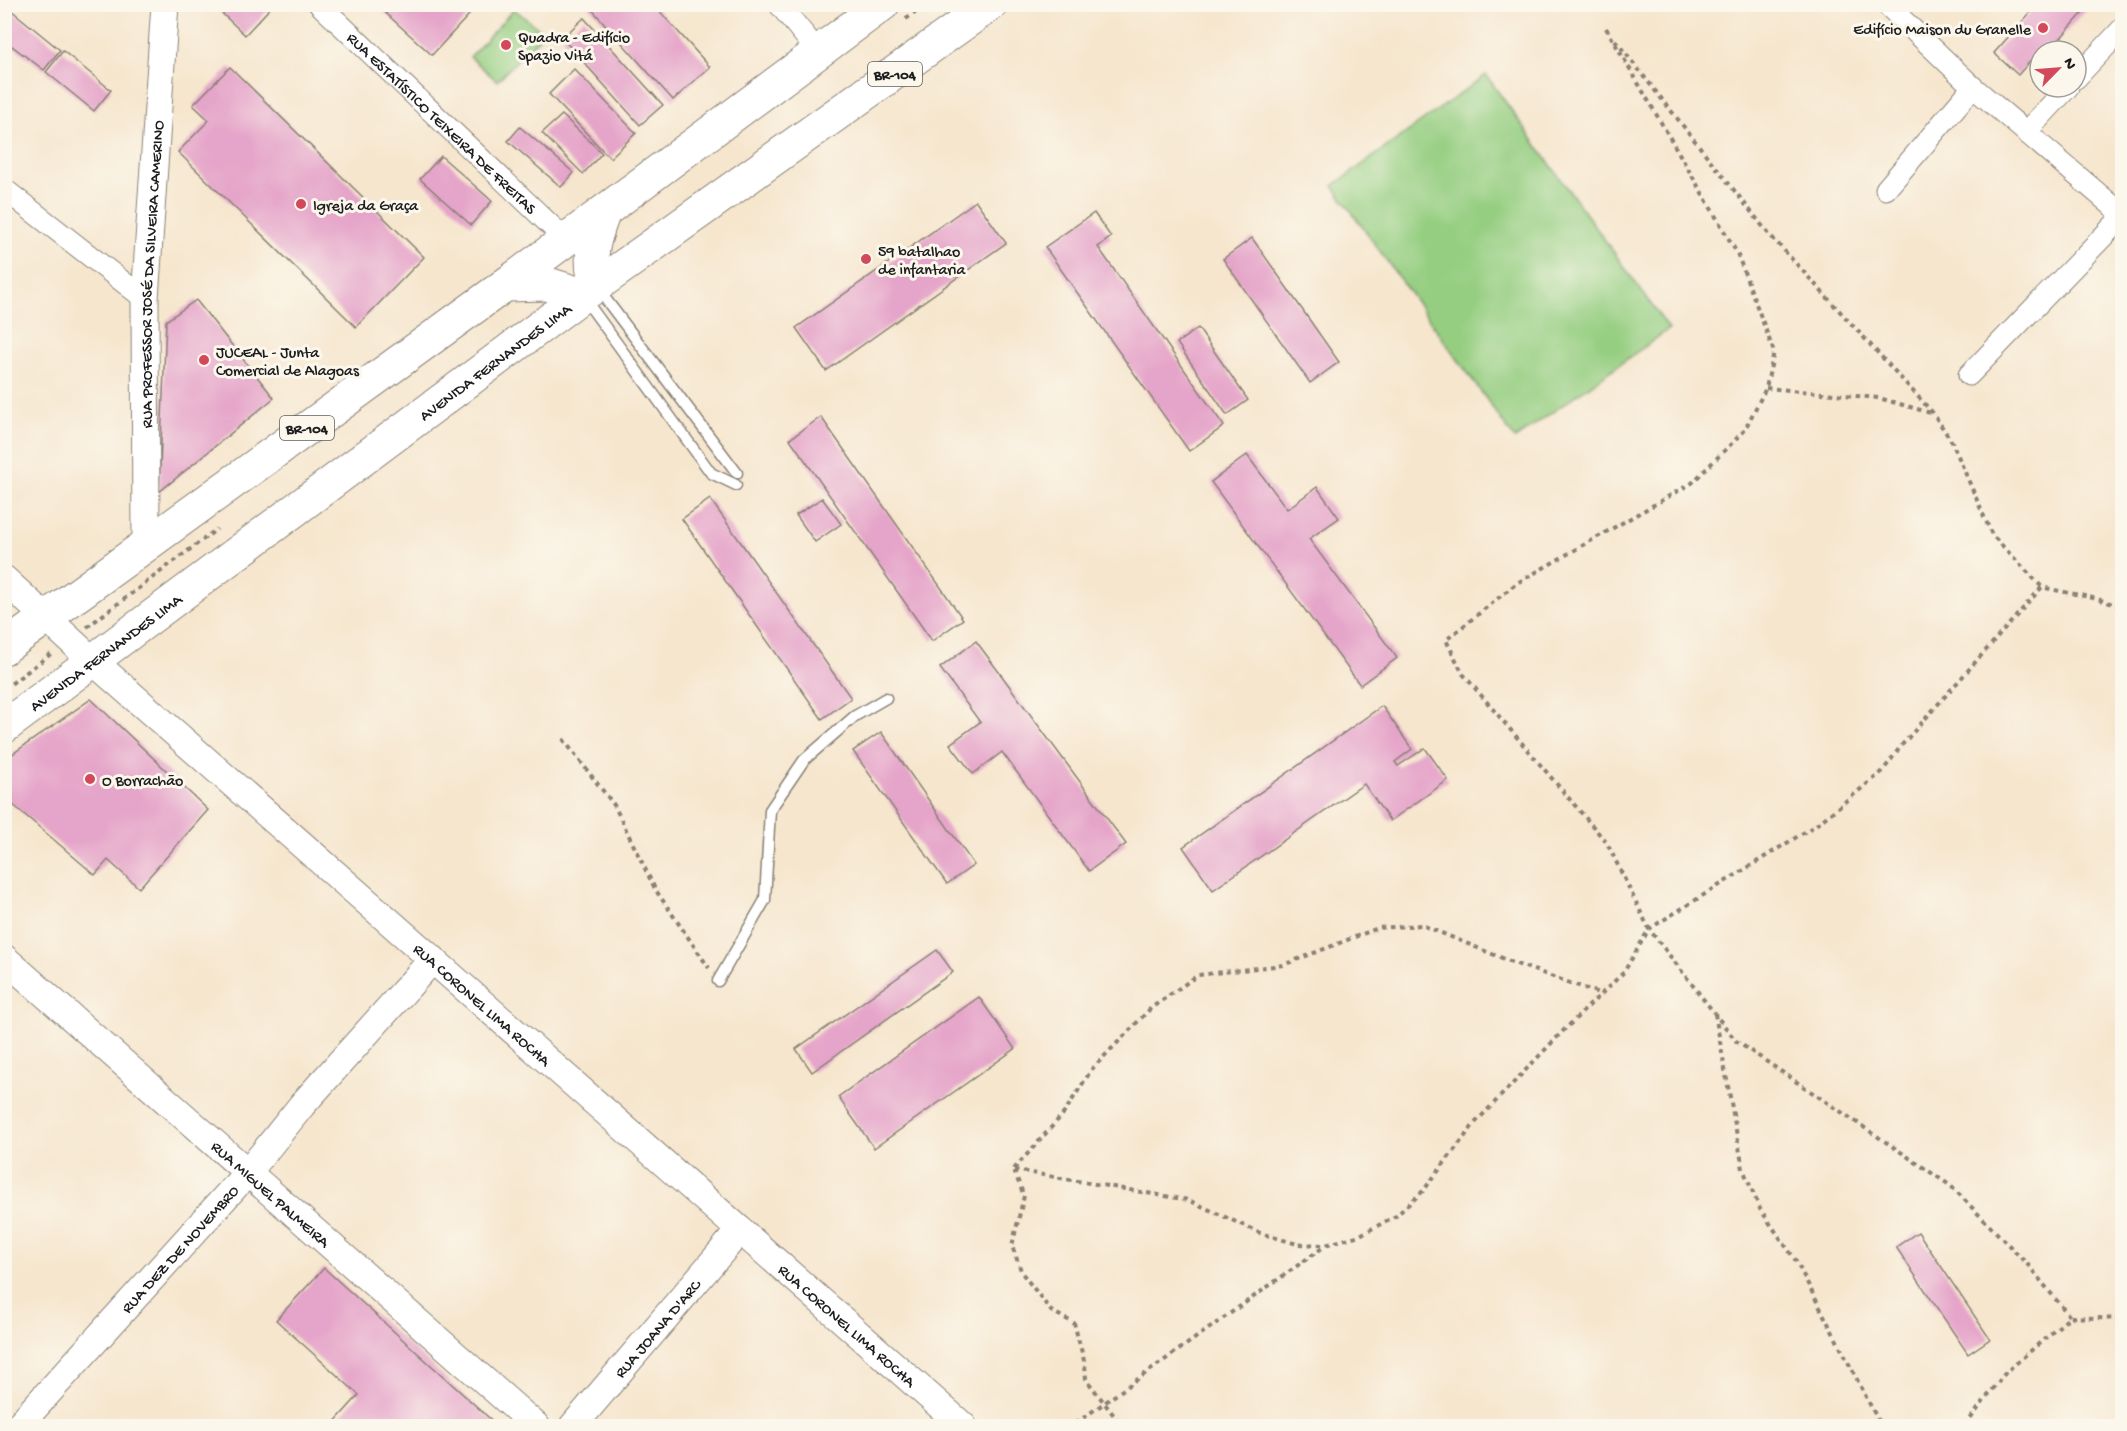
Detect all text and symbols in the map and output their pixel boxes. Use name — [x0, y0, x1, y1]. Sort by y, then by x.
marker: Edifício Maison du Granelle — [2036, 21, 2050, 35]
place label: Edifício Maison du Granelle — [1853, 22, 2032, 41]
street label: RUA ESTATÍSTICO TEIXEIRA DE FREITAS — [342, 30, 539, 220]
place label: Quadra - Edifício Spazio Vitá — [518, 30, 630, 67]
marker: Quadra - Edifício Spazio Vitá — [499, 38, 513, 52]
north arrow — [2028, 39, 2088, 99]
text: N — [2058, 55, 2079, 73]
road number: BR-104 — [868, 62, 922, 86]
street label: RUA PROFESSOR JOSÉ DA SILVEIRA CAMERINO — [139, 119, 170, 428]
marker: Igreja da Graça — [294, 197, 308, 211]
place label: Igreja da Graça — [313, 198, 419, 217]
place label: 59 batalhao de infantaria — [878, 244, 966, 281]
marker: 59 batalhao de infantaria — [859, 252, 873, 266]
street label: AVENIDA FERNANDES LIMA — [417, 300, 578, 427]
place label: JUCEAL - Junta Comercial de Alagoas — [216, 345, 360, 382]
marker: JUCEAL - Junta Comercial de Alagoas — [197, 353, 211, 367]
road number: BR-104 — [280, 416, 334, 440]
street label: AVENIDA FERNANDES LIMA — [27, 591, 188, 717]
marker: O Borrachão — [83, 772, 97, 786]
place label: O Borrachão — [102, 773, 183, 792]
street label: RUA CORONEL LIMA ROCHA — [408, 941, 554, 1073]
street label: RUA MIGUEL PALMEIRA — [206, 1139, 333, 1254]
street label: RUA DEZ DE NOVEMBRO — [119, 1182, 245, 1318]
street label: RUA CORONEL LIMA ROCHA — [773, 1262, 919, 1394]
street label: RUA JOANA D'ARC — [612, 1276, 707, 1383]

